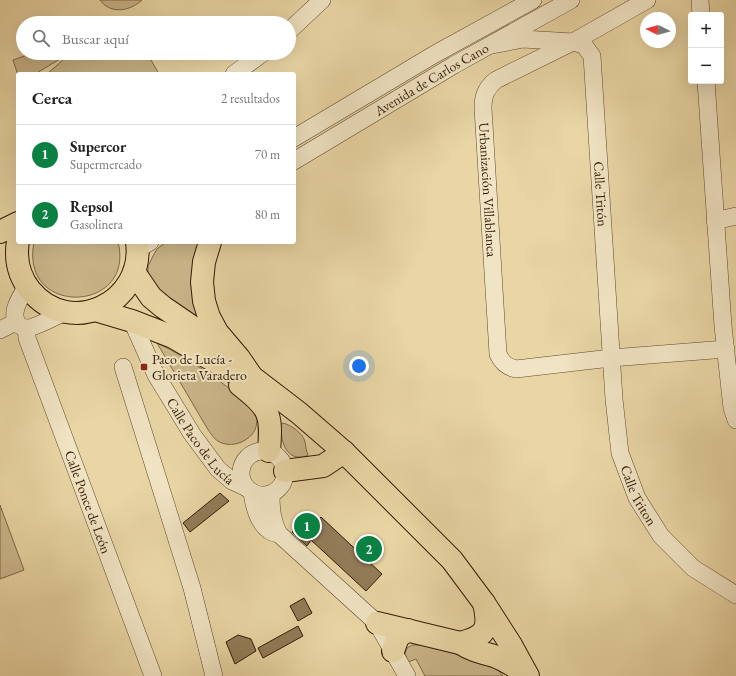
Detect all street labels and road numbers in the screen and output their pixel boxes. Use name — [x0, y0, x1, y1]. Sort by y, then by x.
street label: Avenida de Carlos Cano — [370, 39, 492, 120]
street label: Urbanización Villablanca — [475, 122, 501, 258]
street label: Calle Tritón — [590, 161, 612, 228]
street label: Calle Paco de Lucía — [163, 394, 239, 489]
street label: Calle Ponce de León — [61, 448, 116, 557]
street label: Calle Triton — [616, 463, 661, 529]

